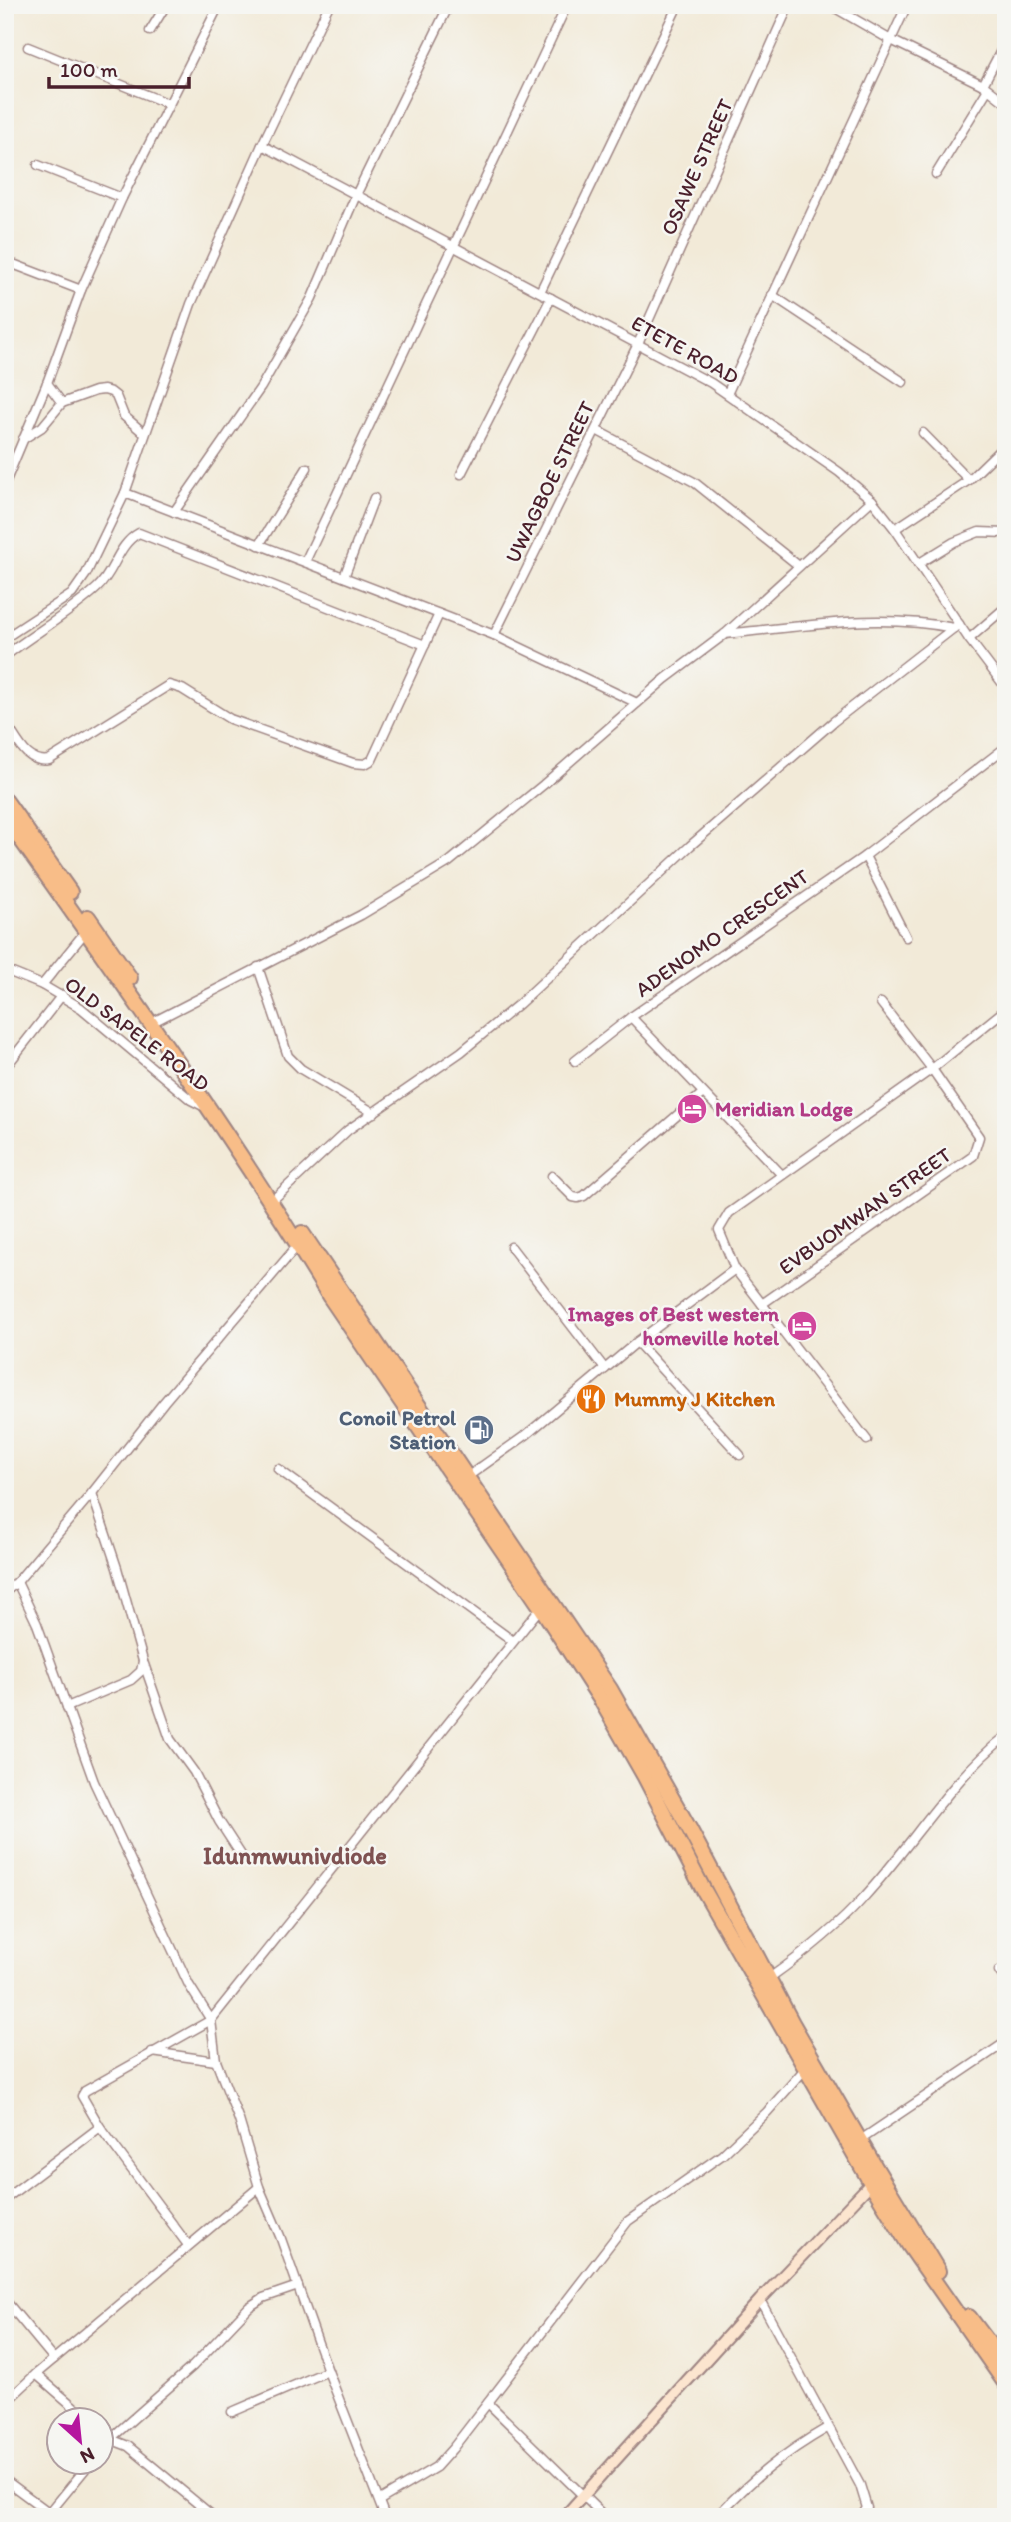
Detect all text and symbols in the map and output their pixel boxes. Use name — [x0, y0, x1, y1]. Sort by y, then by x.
scale bar — [49, 46, 189, 90]
text: 100 m — [60, 57, 118, 82]
street label: OSAWE STREET — [655, 95, 738, 239]
street label: ETETE ROAD — [627, 310, 743, 389]
street label: UWAGBOE STREET — [500, 397, 600, 567]
street label: ADENOMO CRESCENT — [630, 863, 813, 1002]
street label: OLD SAPELE ROAD — [60, 971, 215, 1096]
hotel icon: Meridian Lodge — [675, 1092, 709, 1126]
place label: Meridian Lodge — [715, 1096, 853, 1122]
street label: EVBUOMWAN STREET — [774, 1142, 956, 1279]
place label: Images of Best western homeville hotel — [568, 1301, 780, 1350]
hotel icon: Images of Best western homeville hotel — [785, 1309, 819, 1343]
restaurant icon: Mummy J Kitchen — [574, 1382, 608, 1416]
place label: Mummy J Kitchen — [614, 1386, 775, 1412]
place label: Conoil Petrol Station — [339, 1405, 457, 1454]
fuel station icon: Conoil Petrol Station — [462, 1413, 496, 1447]
district label: Idunmwunivdiode — [203, 1841, 387, 1870]
north arrow — [46, 2406, 116, 2476]
text: N — [77, 2443, 98, 2469]

